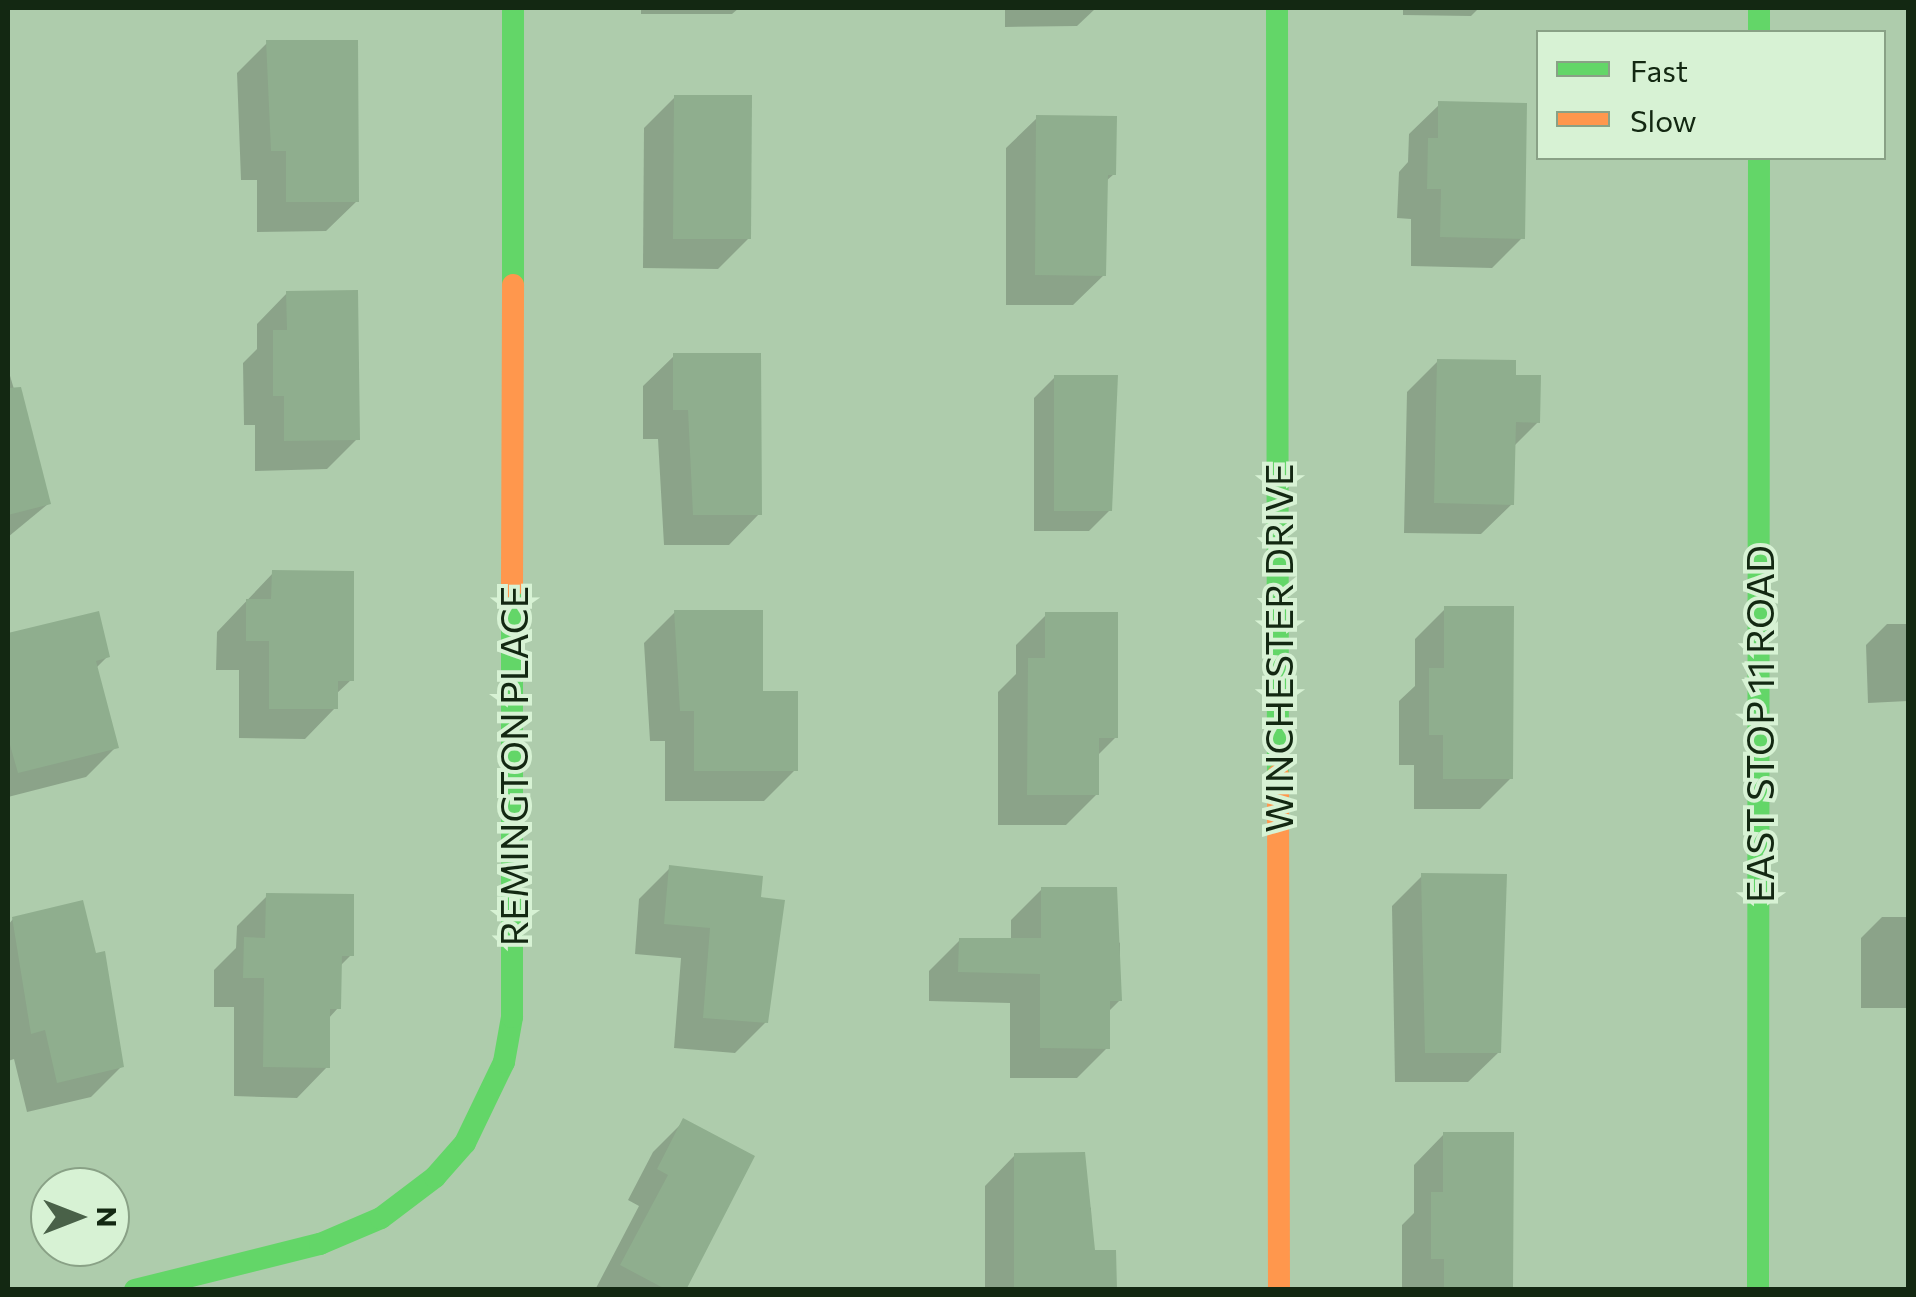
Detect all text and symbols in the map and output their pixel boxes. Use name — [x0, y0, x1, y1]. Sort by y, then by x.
legend — [1536, 30, 1886, 160]
text: Fast — [1630, 51, 1688, 88]
text: Slow — [1630, 101, 1697, 138]
street label: WINCHESTER DRIVE — [1255, 463, 1301, 833]
street label: EAST STOP 11 ROAD — [1736, 545, 1782, 903]
street label: REMINGTON PLACE — [490, 586, 536, 946]
north arrow — [30, 1167, 130, 1267]
text: N — [91, 1207, 125, 1228]

